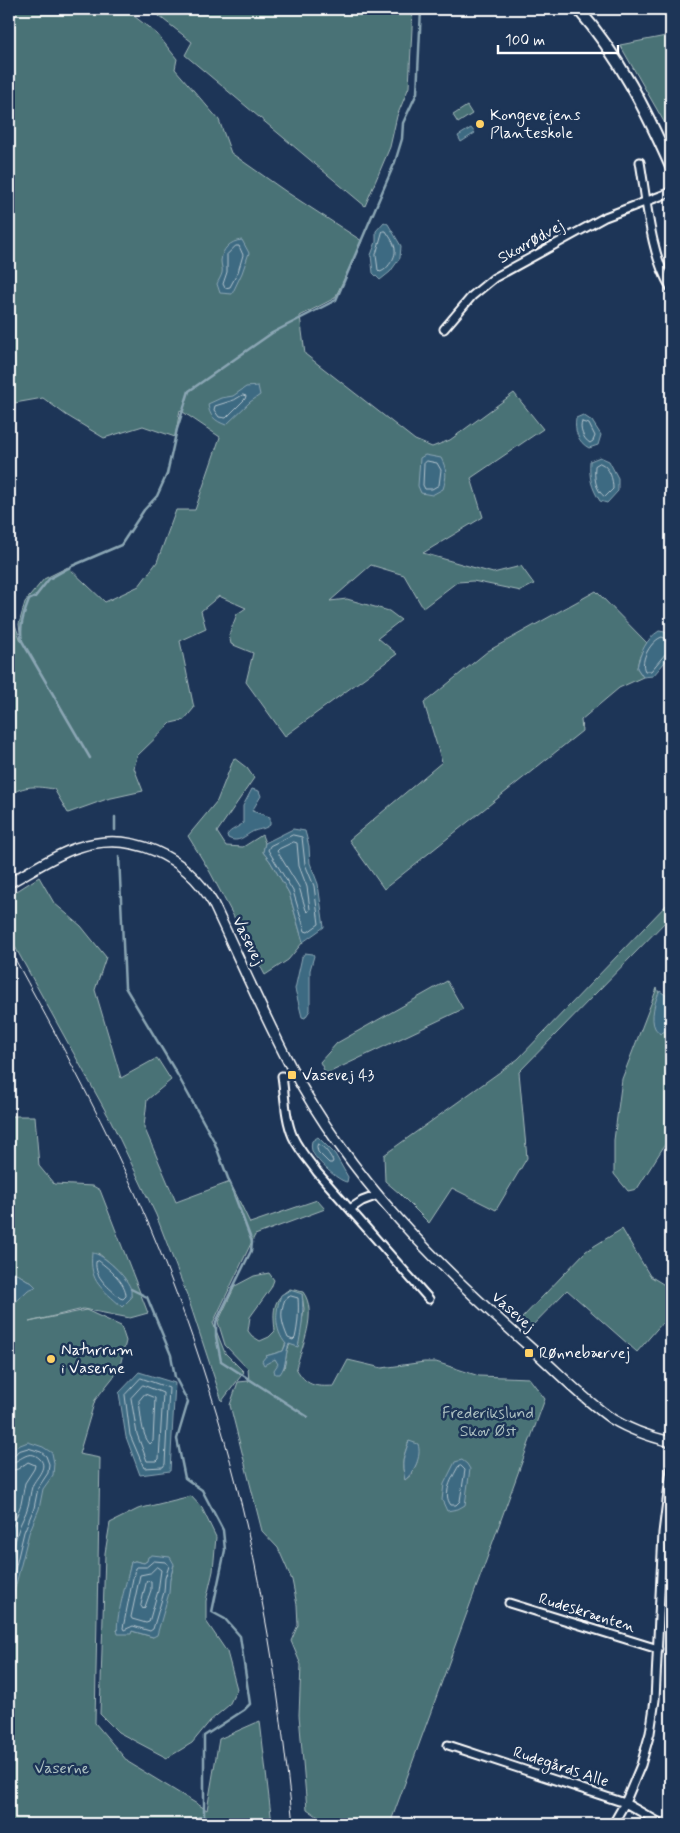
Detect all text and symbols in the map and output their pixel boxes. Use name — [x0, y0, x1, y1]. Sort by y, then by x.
scale bar — [498, 22, 618, 54]
text: 100 m — [505, 31, 545, 51]
place label: Kongevejens Planteskole — [490, 105, 580, 144]
marker: Kongevejens Planteskole — [474, 118, 486, 130]
street label: Skovrødvej — [494, 215, 568, 269]
street label: Vasevej — [227, 913, 269, 969]
place label: Vasevej 43 — [302, 1065, 374, 1086]
marker: Vasevej 43 — [286, 1069, 298, 1081]
street label: Vasevej — [487, 1287, 539, 1337]
place label: Naturrum i Vaserne — [61, 1340, 133, 1379]
place label: Rønnebærvej — [539, 1343, 630, 1364]
marker: Rønnebærvej — [523, 1347, 535, 1359]
marker: Naturrum i Vaserne — [45, 1353, 57, 1365]
park label: Frederikslund Skov Øst — [442, 1403, 534, 1442]
street label: Rudeskrænten — [536, 1588, 638, 1638]
street label: Rudegårds Alle — [510, 1742, 612, 1793]
park label: Vaserne — [35, 1758, 90, 1779]

